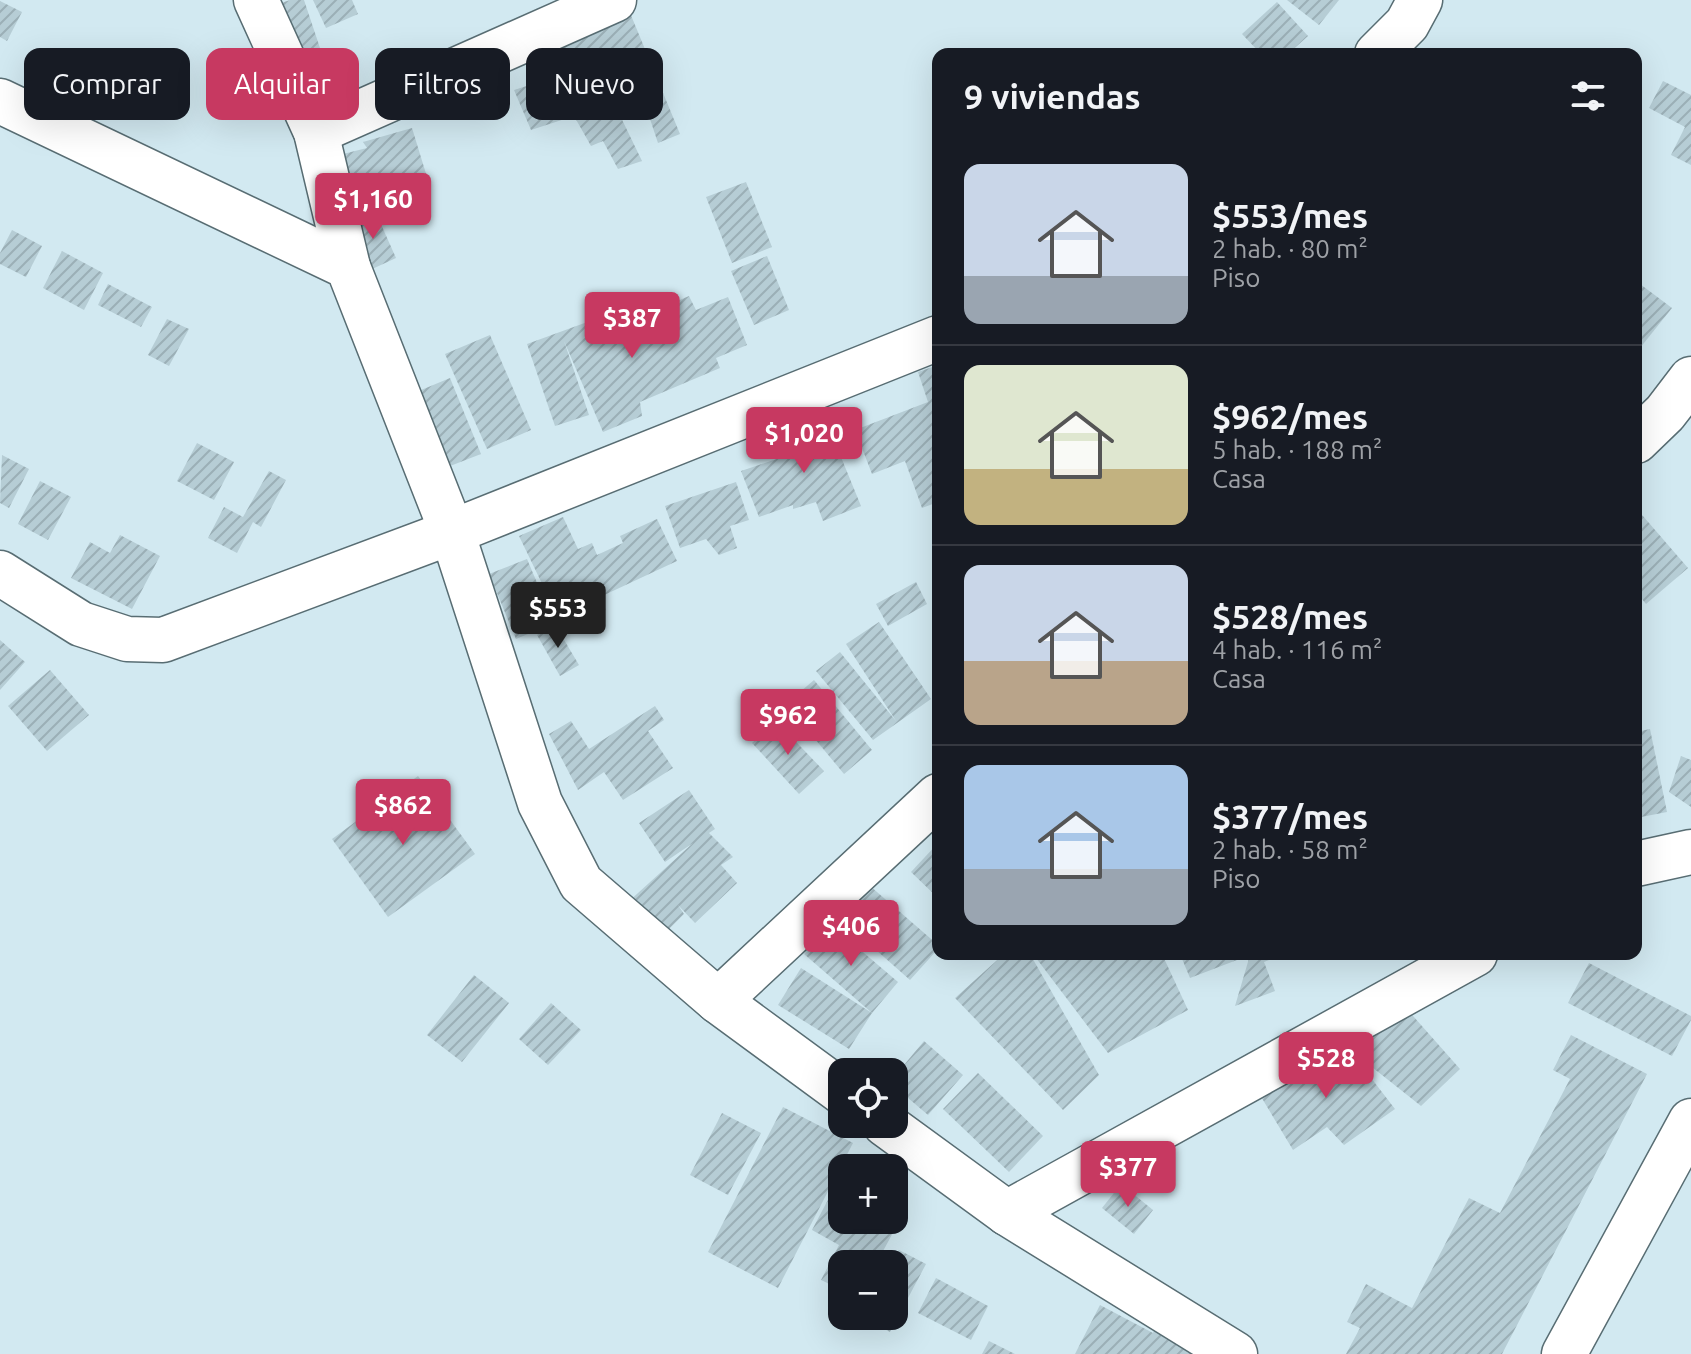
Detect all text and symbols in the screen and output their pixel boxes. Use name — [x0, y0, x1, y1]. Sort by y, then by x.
chip: Comprar — [24, 48, 190, 120]
chip: Alquilar — [206, 48, 359, 120]
chip: Filtros — [375, 48, 510, 120]
chip: Nuevo — [526, 48, 663, 120]
icon: filters — [1566, 74, 1610, 118]
text: 9 viviendas — [964, 77, 1140, 115]
pin: $1,160 — [308, 173, 438, 241]
text: $1,160 — [333, 184, 413, 213]
icon: home — [1028, 196, 1124, 292]
text: $553/mes — [1212, 196, 1368, 234]
text: 2 hab. · 80 m² — [1212, 234, 1368, 263]
text: Piso — [1212, 263, 1260, 292]
pin: $387 — [585, 292, 679, 360]
text: $387 — [603, 303, 661, 332]
icon: home — [1028, 397, 1124, 493]
text: $962/mes — [1212, 397, 1368, 435]
pin: $1,020 — [739, 407, 869, 475]
text: $1,020 — [764, 418, 844, 447]
text: 5 hab. · 188 m² — [1212, 435, 1382, 464]
text: Casa — [1212, 464, 1266, 493]
pin: $553 — [511, 582, 605, 650]
text: $553 — [529, 593, 587, 622]
icon: home — [1028, 597, 1124, 693]
text: $528/mes — [1212, 597, 1368, 635]
text: 4 hab. · 116 m² — [1212, 635, 1382, 664]
text: Casa — [1212, 664, 1266, 693]
pin: $962 — [741, 689, 835, 757]
text: $962 — [759, 700, 817, 729]
pin: $862 — [356, 779, 450, 847]
text: $862 — [374, 790, 432, 819]
icon: home — [1028, 797, 1124, 893]
text: $377/mes — [1212, 797, 1368, 835]
text: 2 hab. · 58 m² — [1212, 835, 1368, 864]
text: Piso — [1212, 864, 1260, 893]
pin: $406 — [804, 900, 898, 968]
text: $406 — [822, 911, 880, 940]
pin: $528 — [1279, 1032, 1373, 1100]
text: $528 — [1297, 1043, 1355, 1072]
map controls — [828, 1058, 908, 1330]
button: locate — [828, 1058, 908, 1138]
pin: $377 — [1081, 1141, 1175, 1209]
text: $377 — [1099, 1152, 1157, 1181]
button: + — [828, 1154, 908, 1234]
button: − — [828, 1250, 908, 1330]

